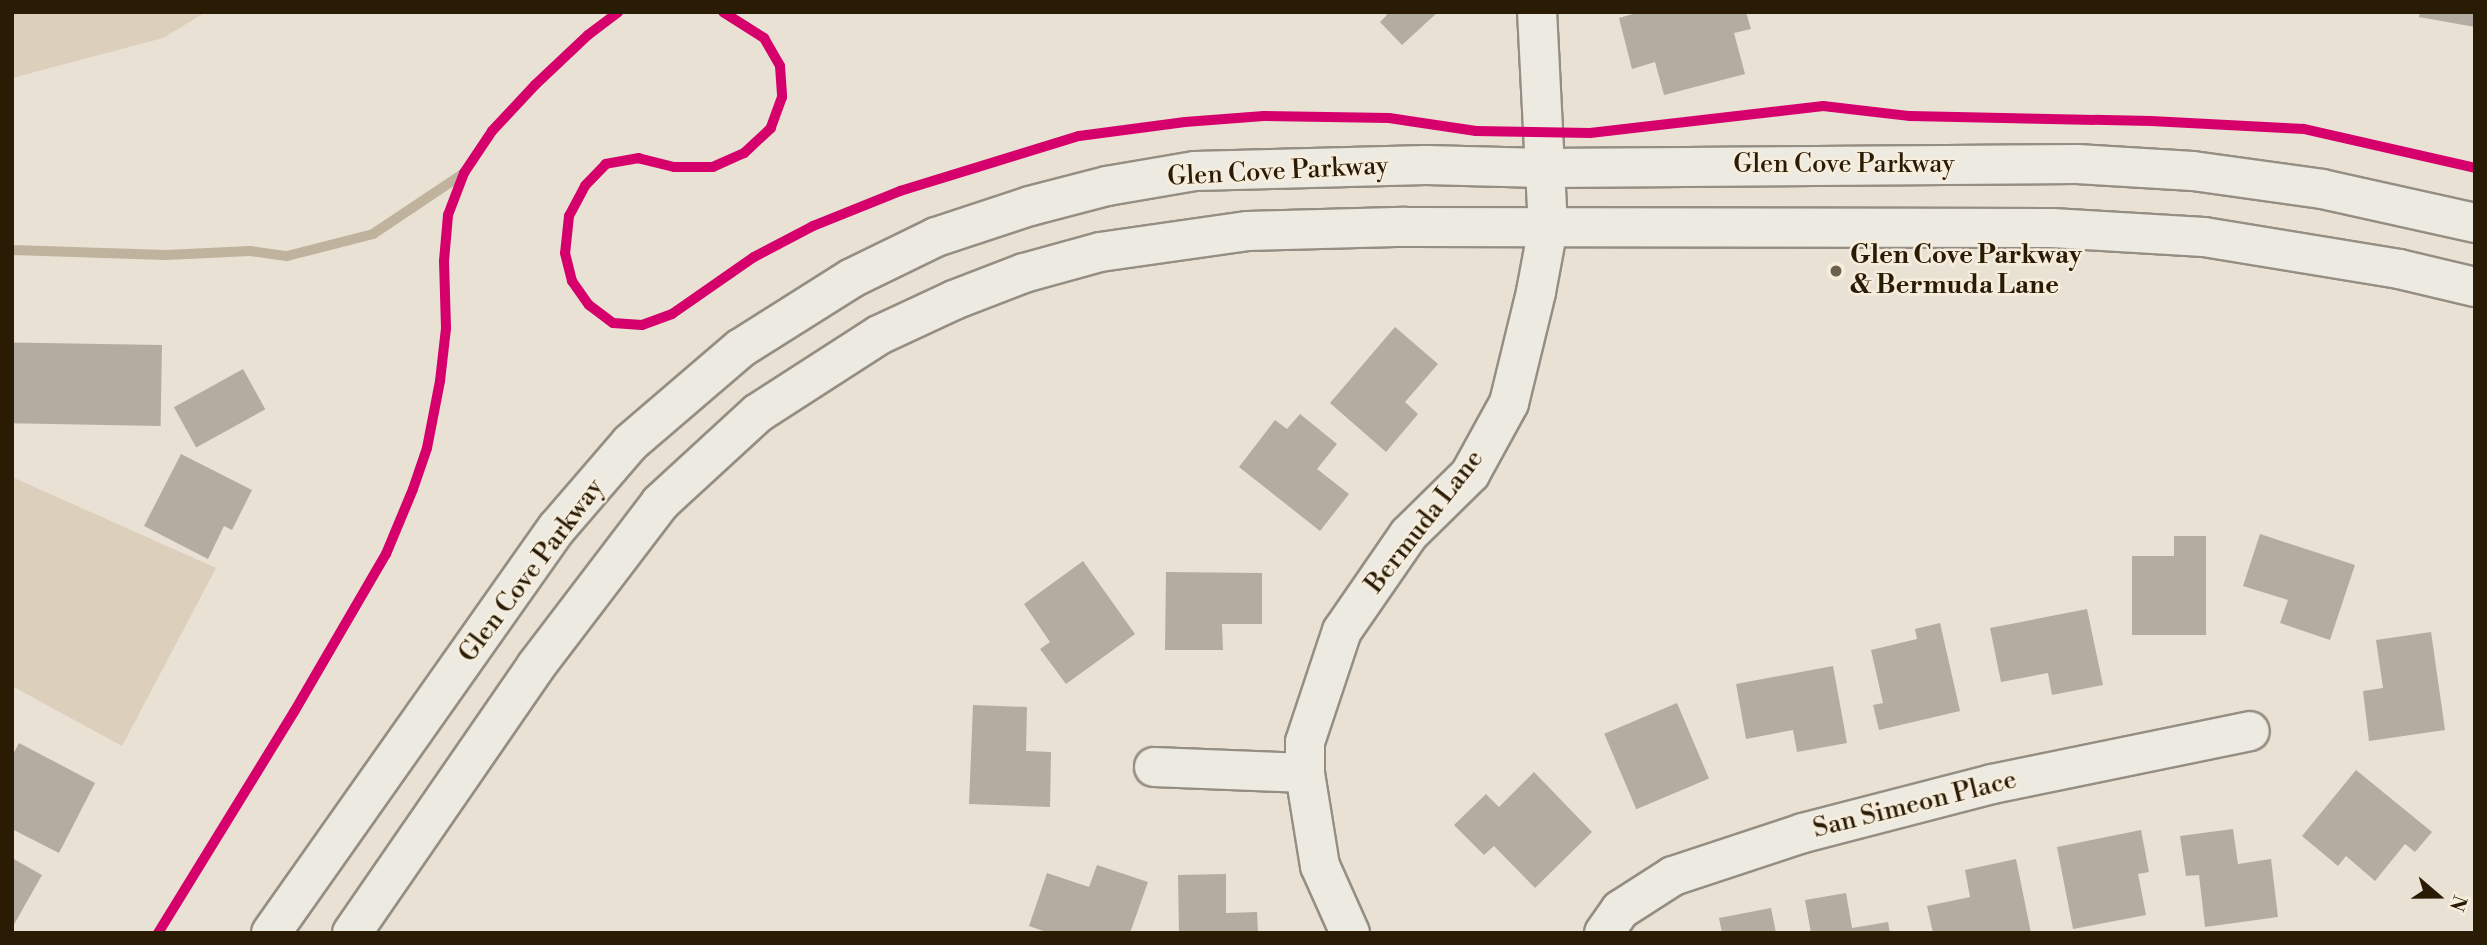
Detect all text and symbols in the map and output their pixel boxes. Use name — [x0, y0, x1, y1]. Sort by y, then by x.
street label: Glen Cove Parkway — [1733, 149, 1955, 181]
street label: Glen Cove Parkway — [1167, 151, 1389, 193]
place label: Glen Cove Parkway & Bermuda Lane — [1850, 240, 2082, 302]
marker: Glen Cove Parkway & Bermuda Lane — [1828, 263, 1844, 279]
street label: Bermuda Lane — [1359, 444, 1491, 600]
street label: Glen Cove Parkway — [453, 473, 611, 669]
street label: San Simeon Place — [1810, 765, 2020, 845]
north arrow — [2403, 861, 2473, 931]
text: N — [2444, 892, 2472, 914]

